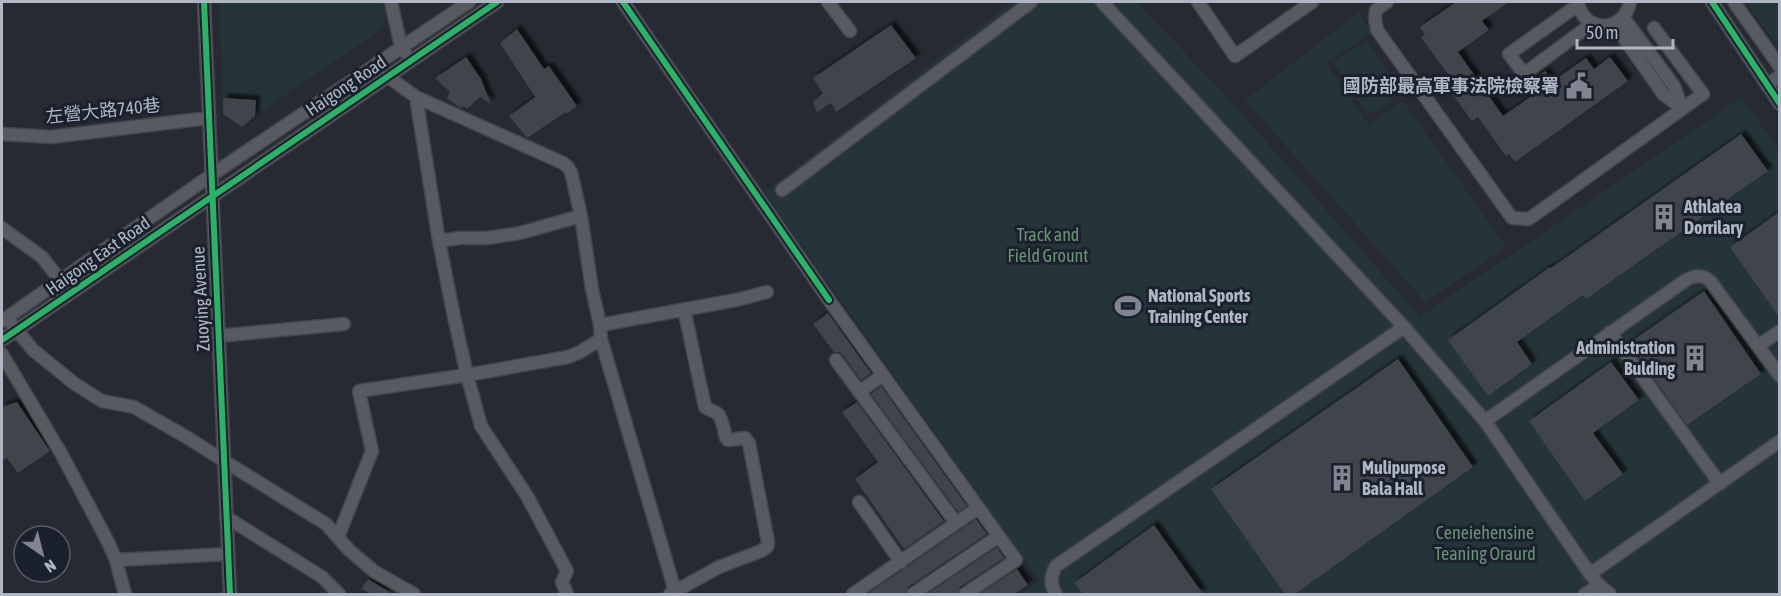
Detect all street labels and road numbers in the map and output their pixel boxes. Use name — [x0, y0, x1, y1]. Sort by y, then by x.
street label: Haigong Road — [302, 51, 390, 120]
street label: 左營大路740巷 — [44, 94, 161, 127]
street label: Haigong East Road — [42, 212, 154, 299]
street label: Zuoying Avenue — [187, 246, 214, 352]

